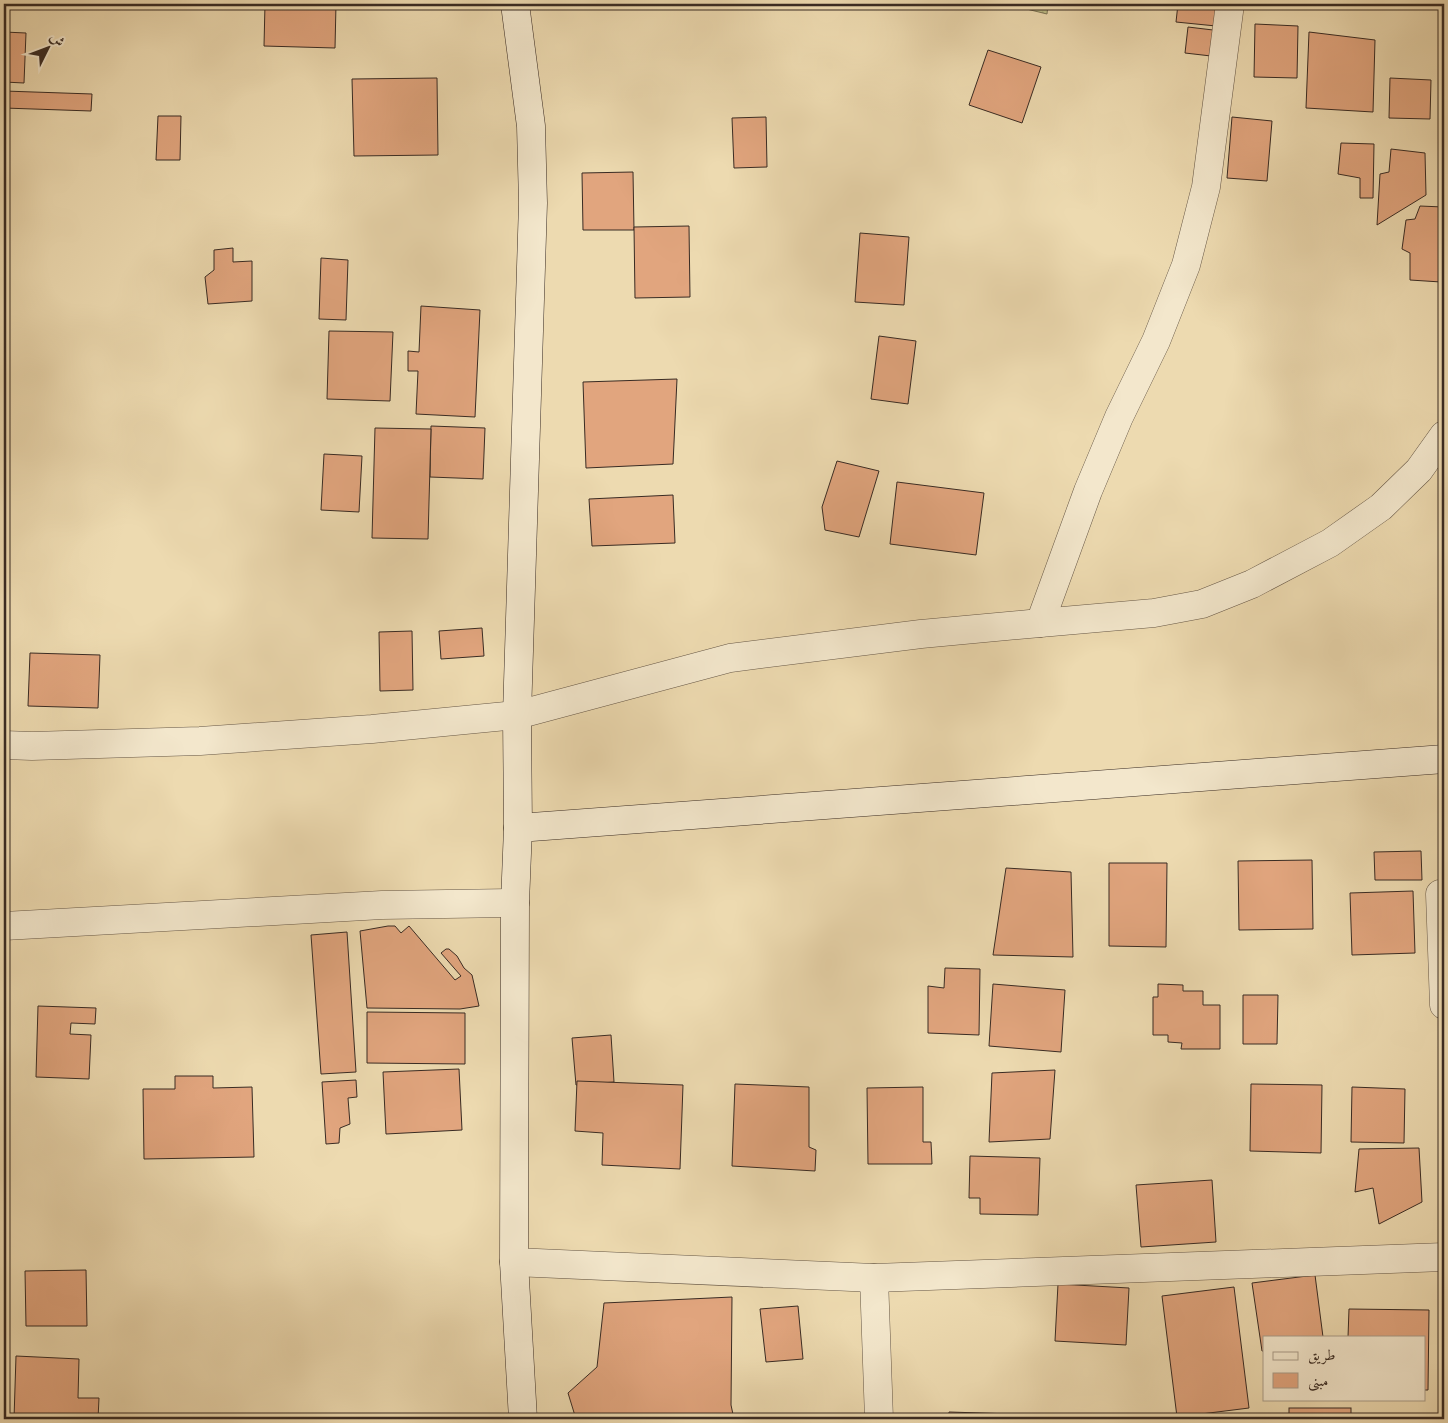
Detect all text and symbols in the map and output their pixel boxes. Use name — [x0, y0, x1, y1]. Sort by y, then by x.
north arrow — [22, 22, 72, 72]
text: ش — [46, 29, 68, 51]
legend — [1263, 1336, 1426, 1400]
text: طريق — [1308, 1346, 1335, 1365]
text: مبنى — [1308, 1372, 1328, 1392]

